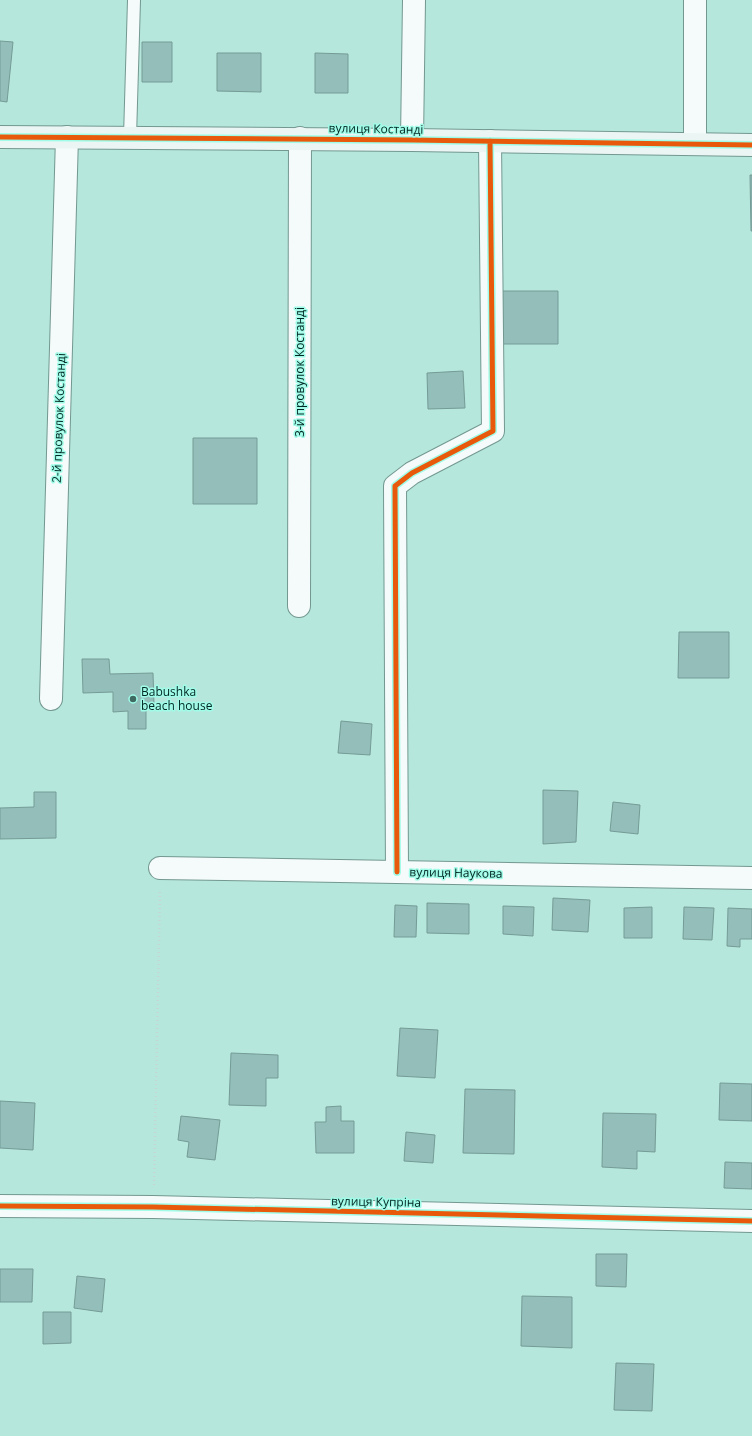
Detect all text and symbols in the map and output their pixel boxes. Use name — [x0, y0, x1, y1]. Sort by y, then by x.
street label: вулиця Костанді — [328, 119, 424, 138]
street label: 3-й провулок Костанді — [291, 307, 308, 437]
street label: 2-й провулок Костанді — [48, 353, 69, 483]
place label: Babushka beach house — [141, 683, 213, 714]
marker: Babushka beach house — [128, 694, 138, 704]
street label: вулиця Наукова — [409, 863, 503, 882]
street label: вулиця Купріна — [331, 1192, 421, 1211]

